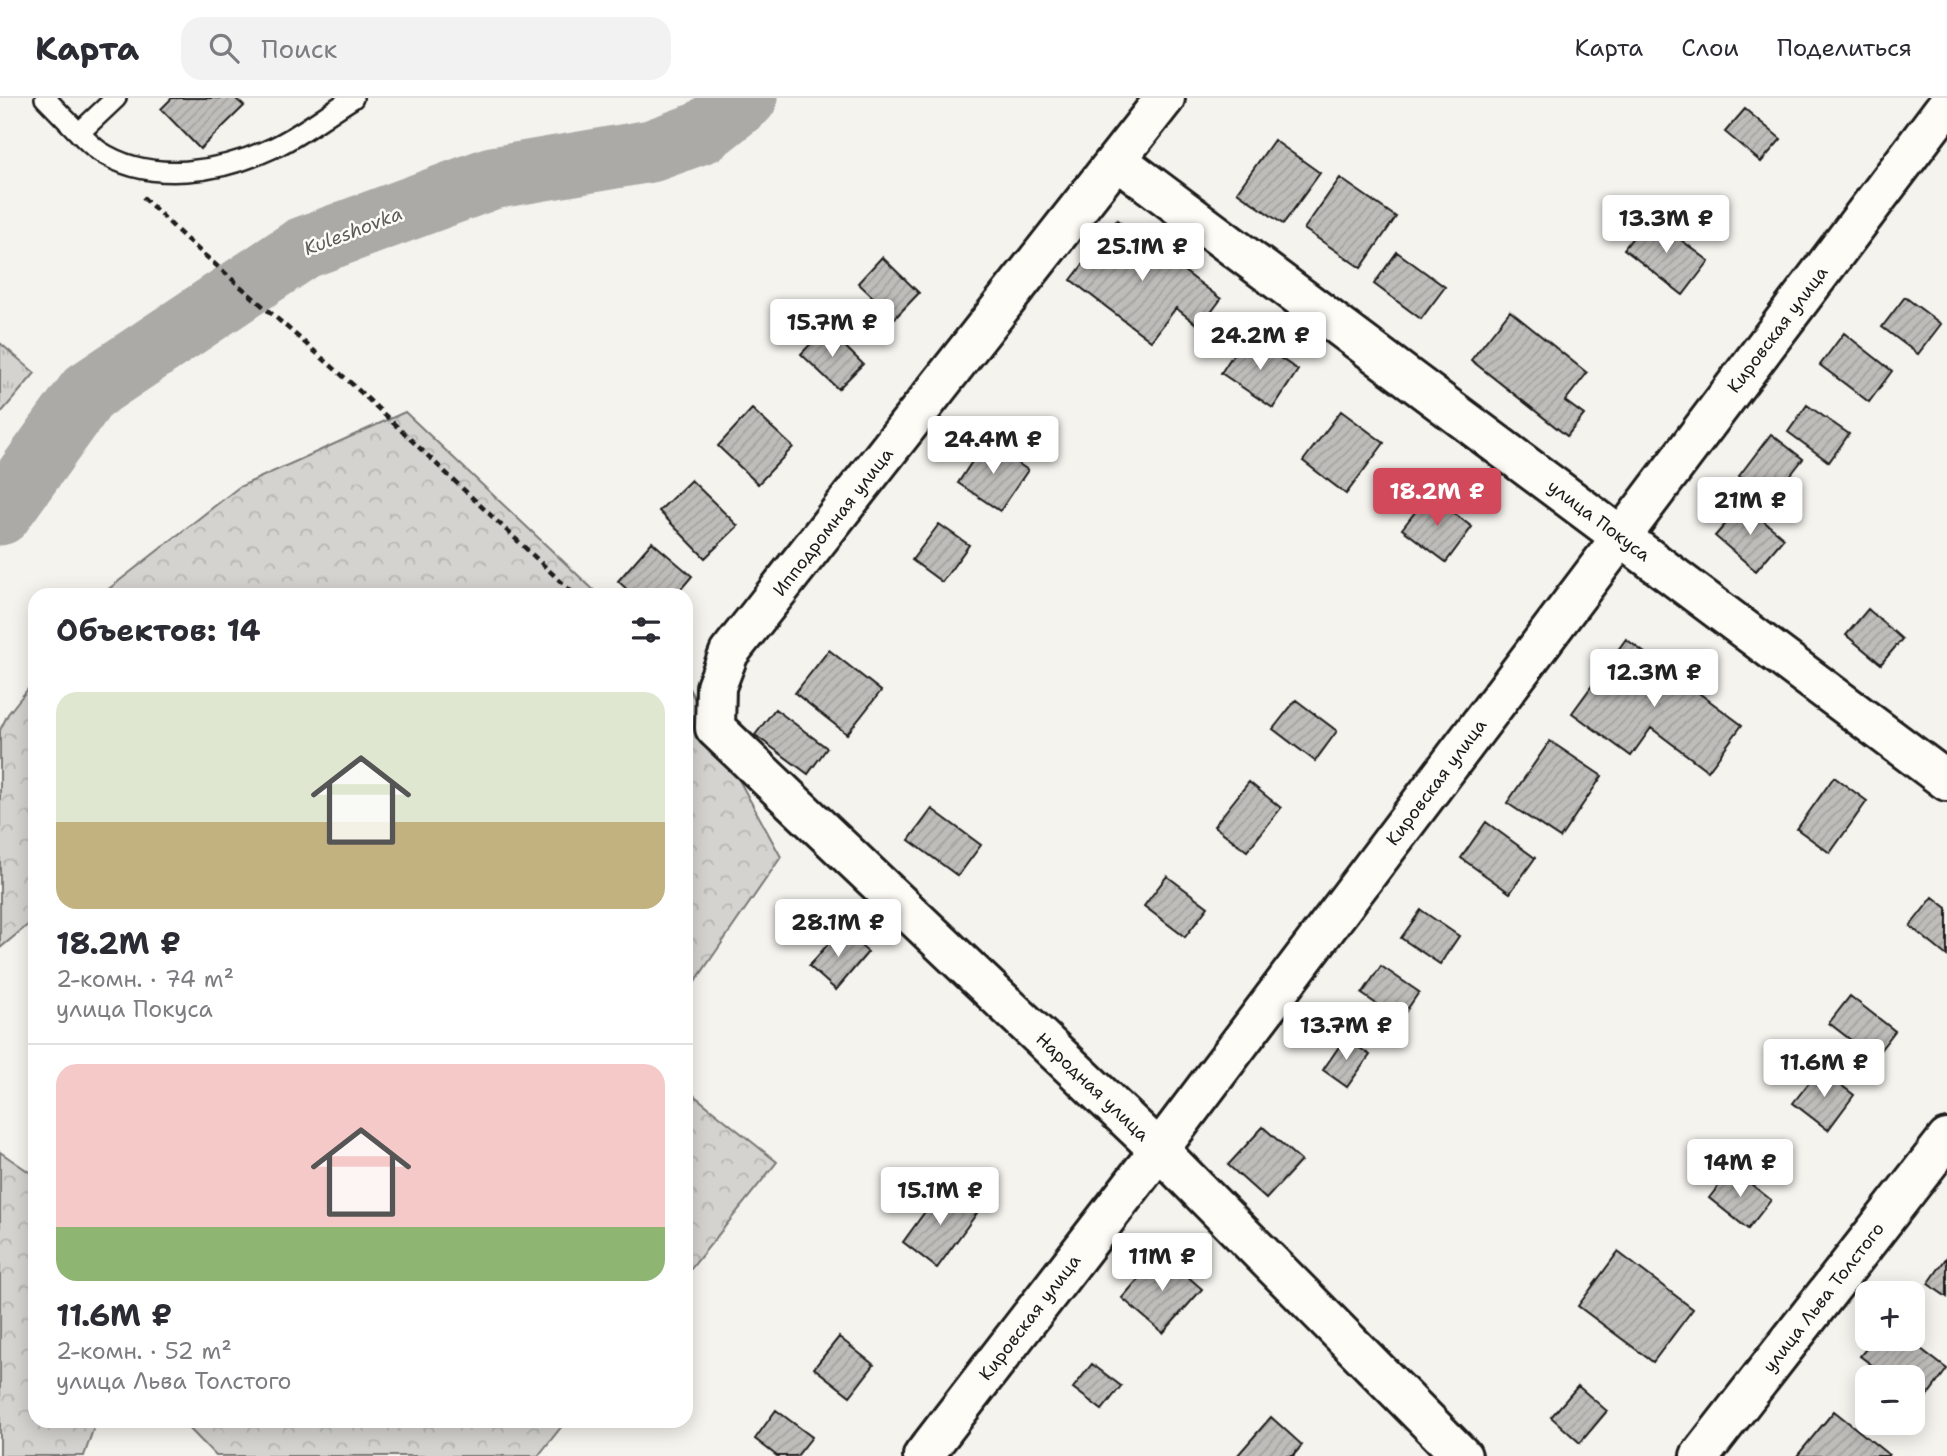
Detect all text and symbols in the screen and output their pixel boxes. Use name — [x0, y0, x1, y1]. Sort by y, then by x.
search box — [181, 17, 671, 80]
text: Карта — [35, 26, 139, 71]
icon: search — [205, 29, 243, 67]
text: Поиск — [261, 31, 337, 66]
text: Карта — [1575, 32, 1643, 64]
text: Слои — [1681, 32, 1739, 64]
text: Поделиться — [1777, 32, 1912, 64]
pin: 13.3M ₽ — [1601, 195, 1731, 255]
water label: Kuleshovka — [300, 201, 406, 261]
text: 13.3M ₽ — [1618, 203, 1714, 233]
pin: 25.1M ₽ — [1077, 223, 1207, 283]
text: 25.1M ₽ — [1096, 231, 1188, 261]
street label: Кировская улица — [1722, 261, 1833, 398]
pin: 15.7M ₽ — [767, 300, 897, 359]
text: 15.7M ₽ — [786, 307, 878, 337]
pin: 24.2M ₽ — [1195, 313, 1325, 372]
text: 24.2M ₽ — [1210, 320, 1310, 350]
pin: 24.4M ₽ — [928, 416, 1058, 476]
text: 24.4M ₽ — [944, 424, 1042, 454]
street label: Ипподромная улица — [767, 443, 899, 601]
pin: 18.2M ₽ — [1372, 468, 1502, 528]
street label: улица Покуса — [1543, 474, 1655, 567]
text: 18.2M ₽ — [1389, 476, 1485, 506]
pin: 21M ₽ — [1701, 478, 1799, 537]
text: 21M ₽ — [1713, 485, 1787, 515]
text: Объектов: 14 — [56, 610, 261, 651]
icon: filters — [627, 611, 665, 649]
pin: 12.3M ₽ — [1589, 650, 1719, 709]
text: 12.3M ₽ — [1606, 657, 1702, 687]
street label: Кировская улица — [1381, 714, 1492, 851]
icon: home — [298, 737, 424, 863]
pin: 28.1M ₽ — [773, 900, 903, 959]
text: 28.1M ₽ — [791, 907, 885, 937]
text: 18.2M ₽ — [56, 923, 181, 964]
text: 2-комн. · 74 m² — [56, 964, 234, 994]
text: улица Покуса — [56, 994, 213, 1024]
pin: 13.7M ₽ — [1281, 1002, 1411, 1062]
text: 13.7M ₽ — [1299, 1010, 1393, 1040]
street label: Народная улица — [1031, 1027, 1154, 1146]
pin: 11.6M ₽ — [1759, 1040, 1889, 1099]
text: 11.6M ₽ — [1779, 1047, 1869, 1077]
icon: home — [298, 1109, 424, 1235]
pin: 14M ₽ — [1691, 1140, 1789, 1199]
text: 14M ₽ — [1703, 1147, 1777, 1177]
pin: 15.1M ₽ — [875, 1168, 1005, 1227]
text: 15.1M ₽ — [897, 1175, 983, 1205]
street label: улица Льва Толстого — [1757, 1217, 1890, 1378]
pin: 11M ₽ — [1113, 1234, 1211, 1293]
text: 11M ₽ — [1128, 1241, 1196, 1271]
street label: Кировская улица — [974, 1249, 1086, 1385]
map controls — [1855, 1281, 1925, 1435]
button: + — [1855, 1281, 1925, 1351]
text: 11.6M ₽ — [56, 1295, 172, 1336]
text: 2-комн. · 52 m² — [56, 1336, 232, 1366]
button: − — [1855, 1365, 1925, 1435]
text: улица Льва Толстого — [56, 1366, 291, 1396]

